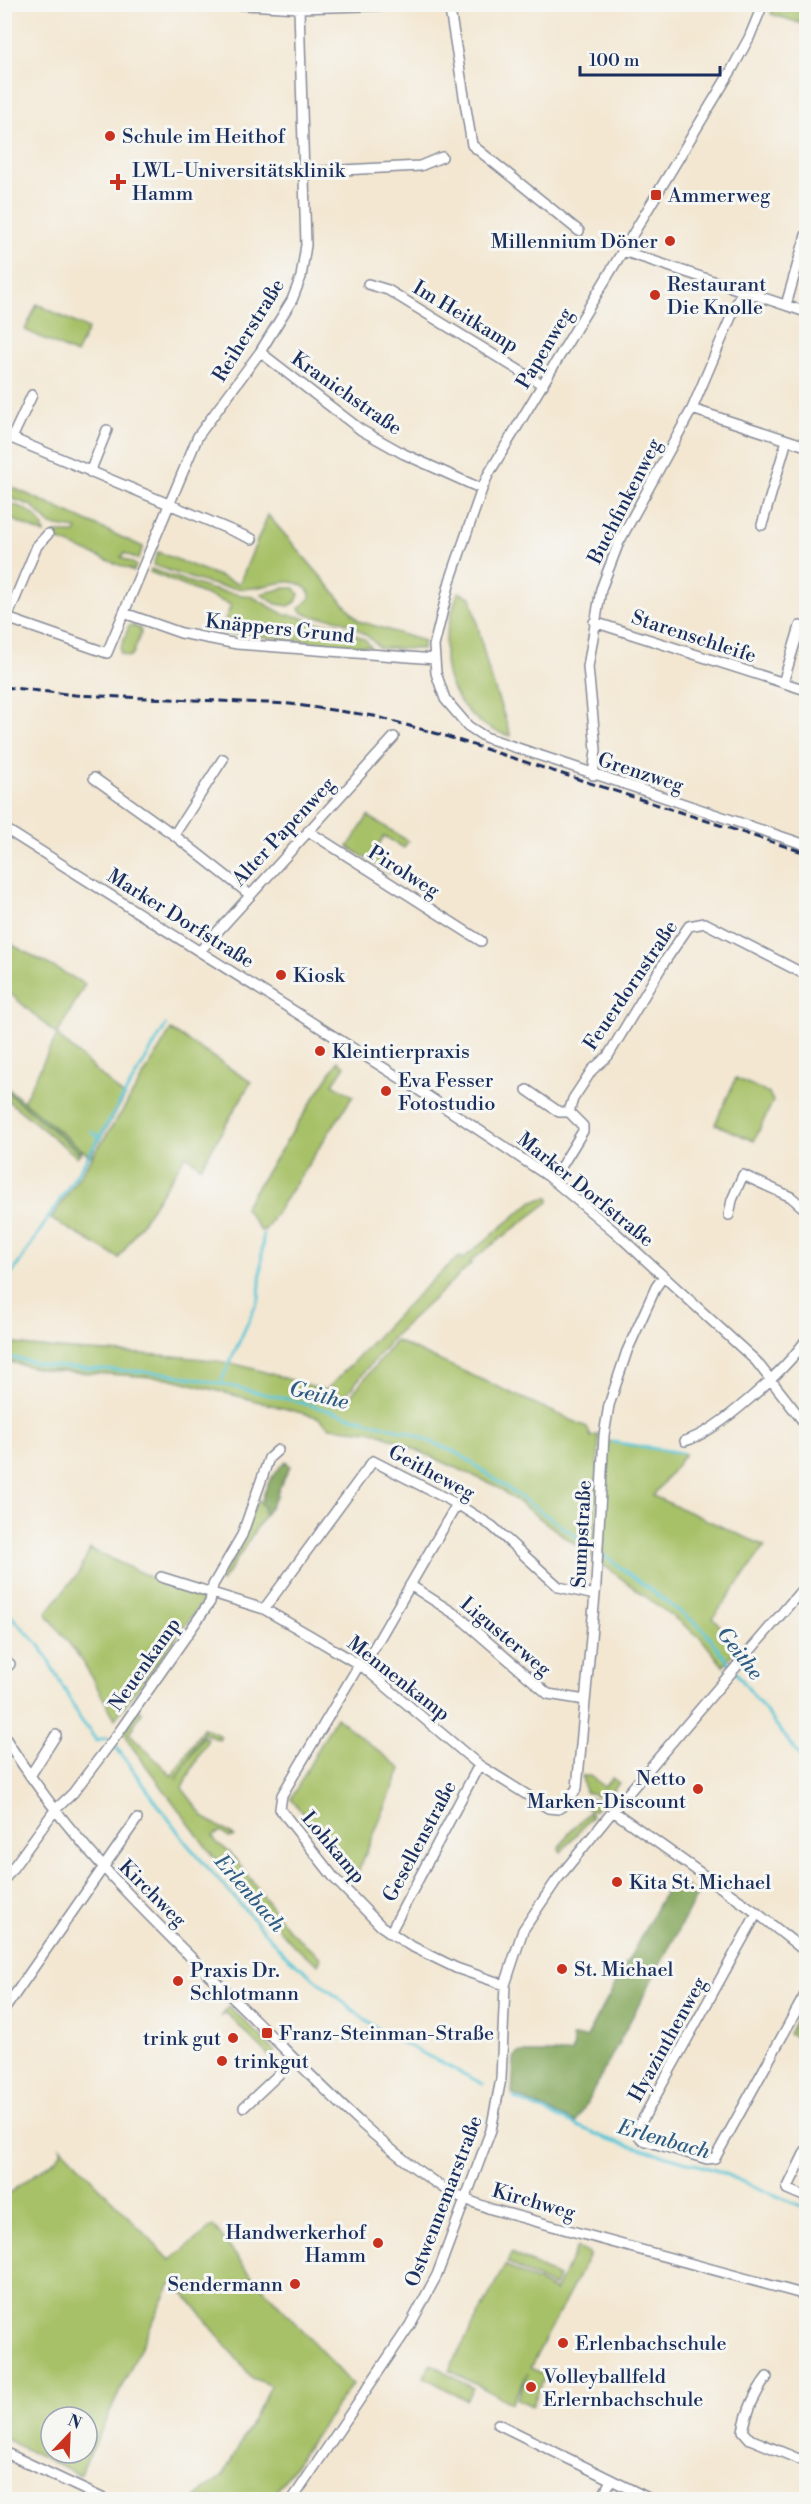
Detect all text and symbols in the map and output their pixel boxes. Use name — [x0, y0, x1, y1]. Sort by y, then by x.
scale bar — [580, 39, 720, 77]
text: 100 m — [589, 49, 640, 72]
place label: Schule im Heithof — [122, 125, 286, 150]
marker: Schule im Heithof — [103, 129, 117, 143]
place label: LWL-Universitätsklinik Hamm — [132, 159, 347, 207]
marker: LWL-Universitätsklinik Hamm — [109, 173, 127, 191]
place label: Ammerweg — [667, 184, 771, 209]
marker: Ammerweg — [649, 188, 663, 202]
place label: Millennium Döner — [491, 230, 658, 255]
marker: Millennium Döner — [663, 234, 677, 248]
place label: Restaurant Die Knolle — [667, 273, 766, 321]
street label: Reiherstraße — [208, 275, 291, 387]
street label: Im Heitkamp — [408, 276, 523, 359]
marker: Restaurant Die Knolle — [648, 288, 662, 302]
street label: Papenweg — [511, 303, 580, 394]
street label: Kranichstraße — [286, 347, 406, 442]
street label: Buchfinkenweg — [582, 434, 668, 570]
street label: Starenschleife — [628, 606, 759, 669]
street label: Knäppers Grund — [204, 609, 356, 650]
street label: Grenzweg — [594, 748, 687, 799]
street label: Alter Papenweg — [227, 772, 341, 892]
street label: Pirolweg — [363, 840, 444, 904]
street label: Marker Dorfstraße — [102, 864, 258, 975]
street label: Feuerdornstraße — [579, 916, 684, 1056]
place label: Kiosk — [293, 964, 346, 989]
marker: Kiosk — [274, 968, 288, 982]
place label: Kleintierpraxis — [332, 1040, 470, 1065]
marker: Kleintierpraxis — [313, 1044, 327, 1058]
place label: Eva Fesser Fotostudio — [398, 1069, 495, 1117]
marker: Eva Fesser Fotostudio — [379, 1084, 393, 1098]
street label: Marker Dorfstraße — [512, 1127, 658, 1253]
water label: Geithe — [286, 1376, 351, 1416]
street label: Geitheweg — [384, 1440, 480, 1507]
street label: Sumpstraße — [567, 1480, 598, 1589]
street label: Ligusterweg — [454, 1592, 556, 1683]
street label: Neuenkamp — [104, 1613, 187, 1716]
water label: Geithe — [710, 1622, 768, 1686]
street label: Mennenkamp — [342, 1631, 455, 1727]
place label: Netto Marken-Discount — [527, 1767, 686, 1815]
street label: Gesellenstraße — [378, 1777, 463, 1907]
marker: Netto Marken-Discount — [691, 1782, 705, 1796]
street label: Lohkamp — [295, 1807, 370, 1889]
water label: Erlenbach — [208, 1849, 290, 1938]
street label: Kirchweg — [113, 1855, 191, 1934]
place label: Kita St. Michael — [629, 1871, 771, 1896]
marker: Kita St. Michael — [610, 1875, 624, 1889]
place label: St. Michael — [574, 1958, 674, 1983]
place label: Praxis Dr. Schlotmann — [190, 1959, 299, 2007]
marker: St. Michael — [555, 1962, 569, 1976]
street label: Hyazinthenweg — [624, 1972, 713, 2107]
marker: Praxis Dr. Schlotmann — [171, 1974, 185, 1988]
place label: Franz-Steinman-Straße — [279, 2022, 494, 2047]
marker: Franz-Steinman-Straße — [260, 2026, 274, 2040]
place label: trink gut — [143, 2027, 221, 2052]
marker: trink gut — [226, 2031, 240, 2045]
place label: trinkgut — [234, 2050, 309, 2075]
marker: trinkgut — [215, 2054, 229, 2068]
street label: Ostwennemarstraße — [400, 2112, 489, 2291]
water label: Erlenbach — [614, 2114, 713, 2166]
street label: Kirchweg — [489, 2179, 579, 2226]
place label: Handwerkerhof Hamm — [225, 2221, 367, 2269]
marker: Handwerkerhof Hamm — [371, 2236, 385, 2250]
place label: Sendermann — [168, 2273, 283, 2298]
marker: Sendermann — [288, 2277, 302, 2291]
place label: Erlenbachschule — [575, 2332, 727, 2357]
marker: Erlenbachschule — [556, 2336, 570, 2350]
place label: Volleyballfeld Erlernbachschule — [542, 2365, 703, 2413]
marker: Volleyballfeld Erlernbachschule — [524, 2380, 538, 2394]
north arrow — [39, 2405, 99, 2465]
text: N — [65, 2410, 85, 2434]

